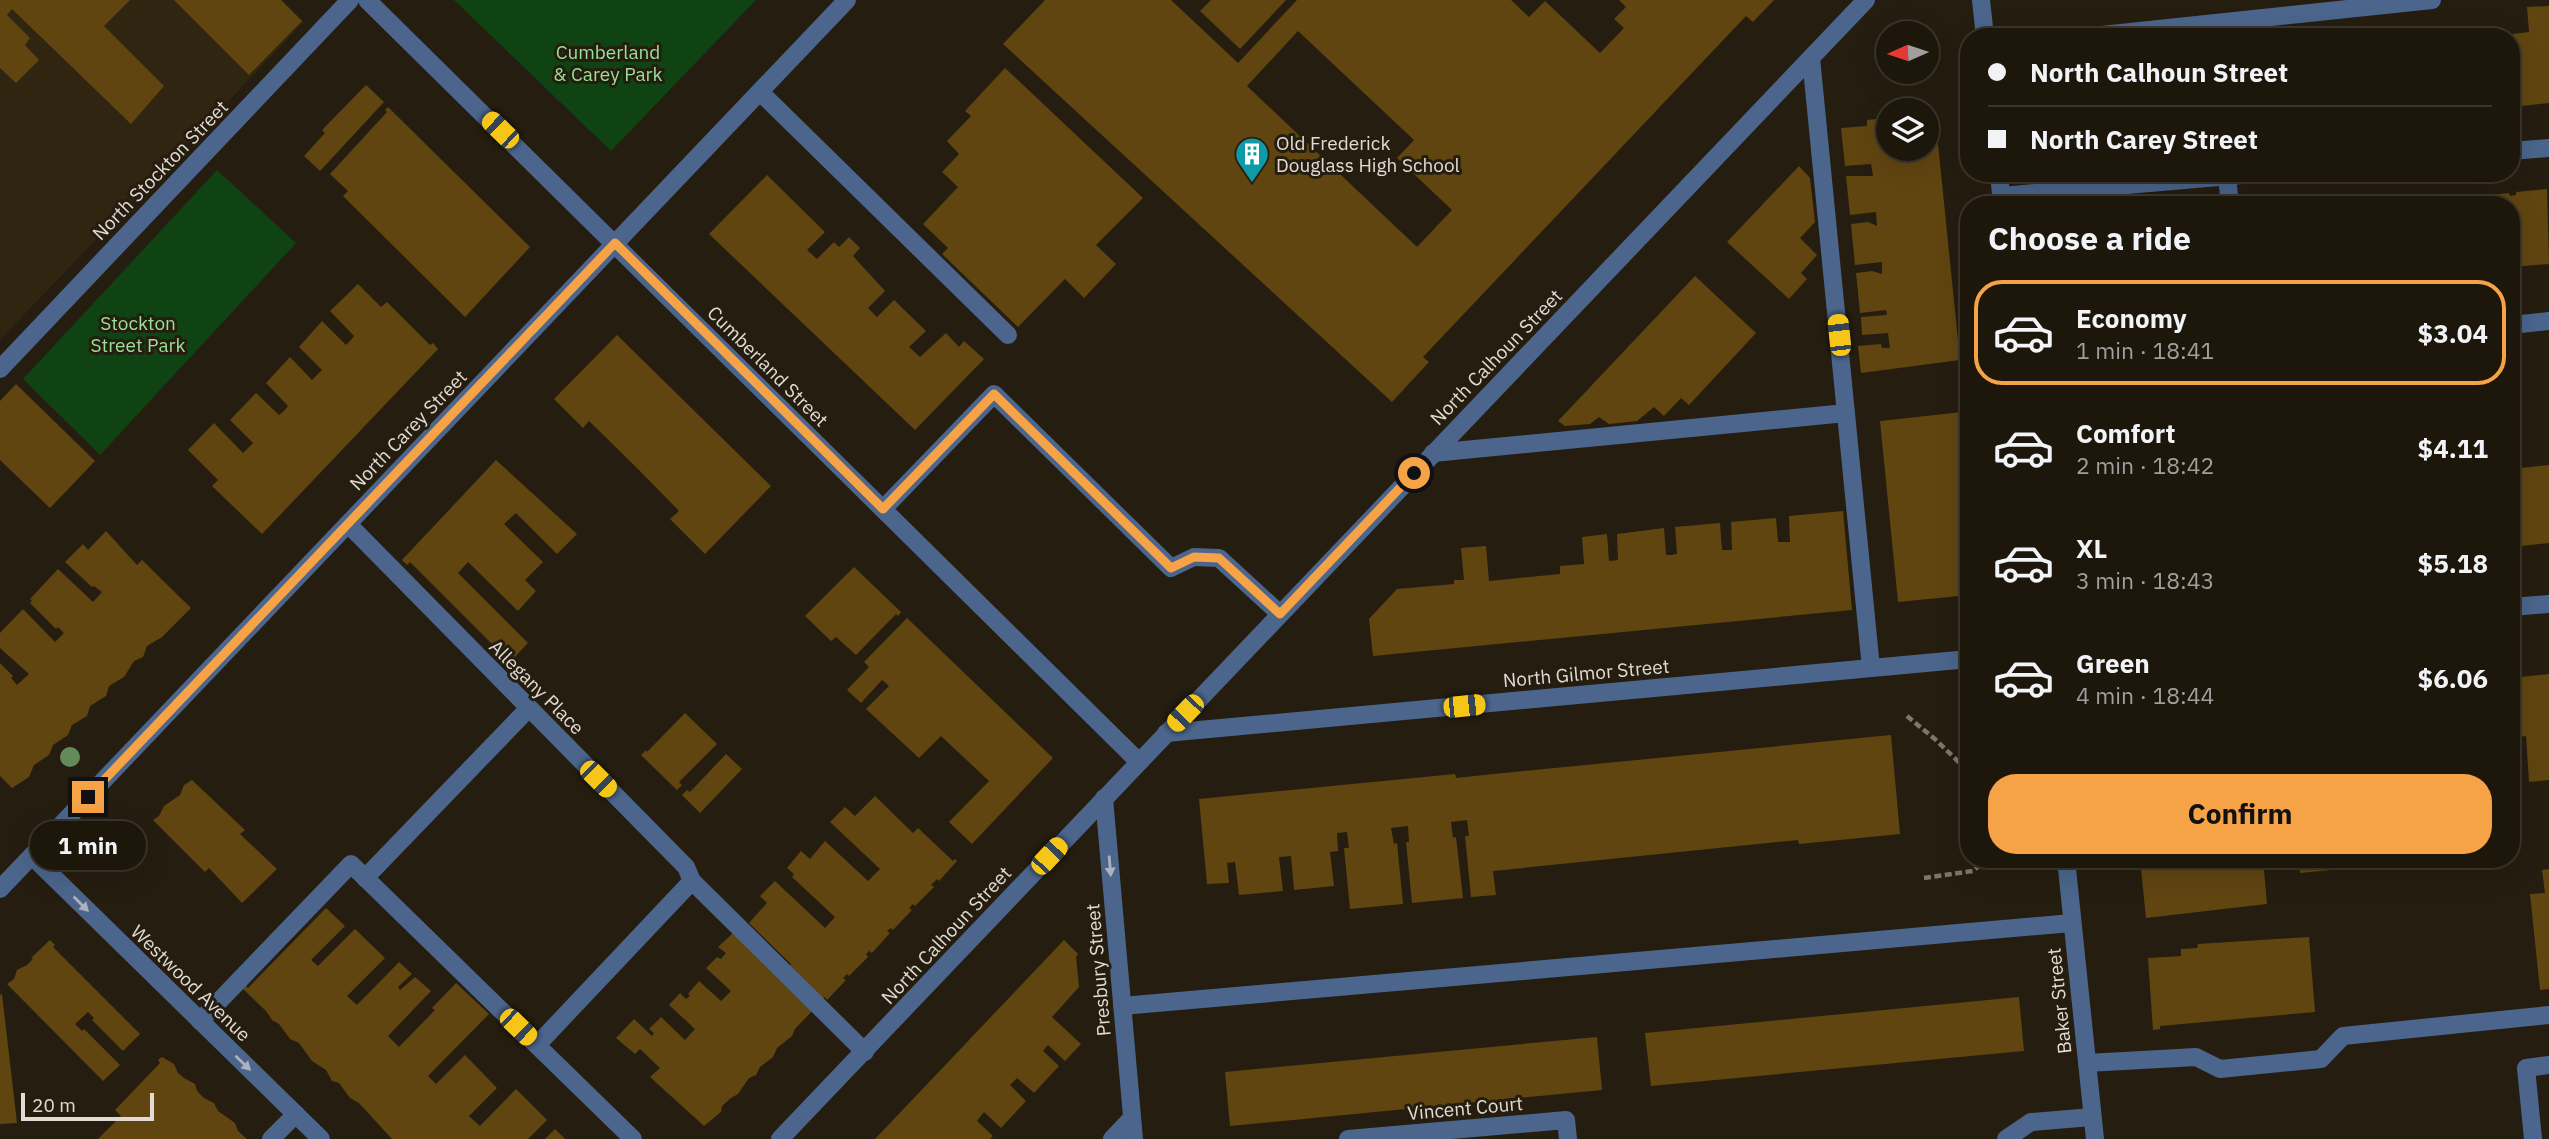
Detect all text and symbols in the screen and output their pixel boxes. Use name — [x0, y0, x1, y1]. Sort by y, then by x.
north arrow — [1876, 21, 1939, 84]
map controls — [1876, 21, 1939, 161]
park label: Cumberland & Carey Park — [553, 40, 663, 86]
text: North Calhoun Street — [2030, 55, 2288, 89]
street label: North Stockton Street — [87, 95, 233, 245]
button: layers — [1876, 98, 1939, 161]
car — [478, 108, 523, 152]
text: North Carey Street — [2030, 122, 2258, 156]
place label: Old Frederick Douglass High School — [1276, 131, 1460, 177]
building icon: Old Frederick Douglass High School — [1233, 135, 1271, 184]
text: Choose a ride — [1988, 217, 2191, 259]
street label: North Calhoun Street — [1425, 284, 1567, 430]
street label: Cumberland Street — [702, 300, 834, 432]
icon: car — [1992, 301, 2055, 364]
text: Economy — [2076, 301, 2187, 335]
park label: Stockton Street Park — [90, 311, 186, 357]
car — [1827, 313, 1852, 357]
text: $3.04 — [2418, 316, 2488, 350]
text: 1 min · 18:41 — [2076, 335, 2214, 365]
street label: North Carey Street — [344, 365, 472, 495]
icon: car — [1992, 416, 2055, 479]
text: Comfort — [2076, 416, 2175, 450]
text: $4.11 — [2418, 431, 2488, 465]
text: 2 min · 18:42 — [2076, 450, 2214, 480]
route start — [1398, 457, 1430, 489]
icon: car — [1992, 531, 2055, 594]
text: XL — [2076, 531, 2107, 565]
text: $5.18 — [2418, 546, 2488, 580]
text: 3 min · 18:43 — [2076, 565, 2214, 595]
street label: Allegany Place — [485, 635, 589, 739]
icon: car — [1992, 646, 2055, 709]
text: Green — [2076, 646, 2150, 680]
street label: North Gilmor Street — [1502, 654, 1670, 692]
text: $6.06 — [2418, 661, 2488, 695]
text: 4 min · 18:44 — [2076, 680, 2214, 710]
car — [1163, 691, 1208, 735]
car — [1443, 693, 1486, 719]
car — [576, 757, 621, 801]
button: Confirm — [1988, 774, 2492, 854]
route end — [72, 781, 104, 813]
callout: 1 min — [30, 822, 146, 870]
text: 1 min — [58, 830, 118, 860]
car — [1027, 833, 1072, 879]
one-way arrow — [1105, 855, 1116, 877]
street label: North Calhoun Street — [876, 861, 1016, 1009]
one-way arrow — [72, 895, 89, 911]
street label: Presbury Street — [1080, 903, 1116, 1037]
street label: Westwood Avenue — [126, 920, 256, 1046]
street label: Baker Street — [2042, 947, 2076, 1055]
car — [496, 1005, 541, 1049]
one-way arrow — [234, 1054, 251, 1070]
scale bar — [21, 1090, 154, 1122]
street label: Vincent Court — [1406, 1091, 1524, 1125]
text: 20 m — [32, 1093, 76, 1117]

